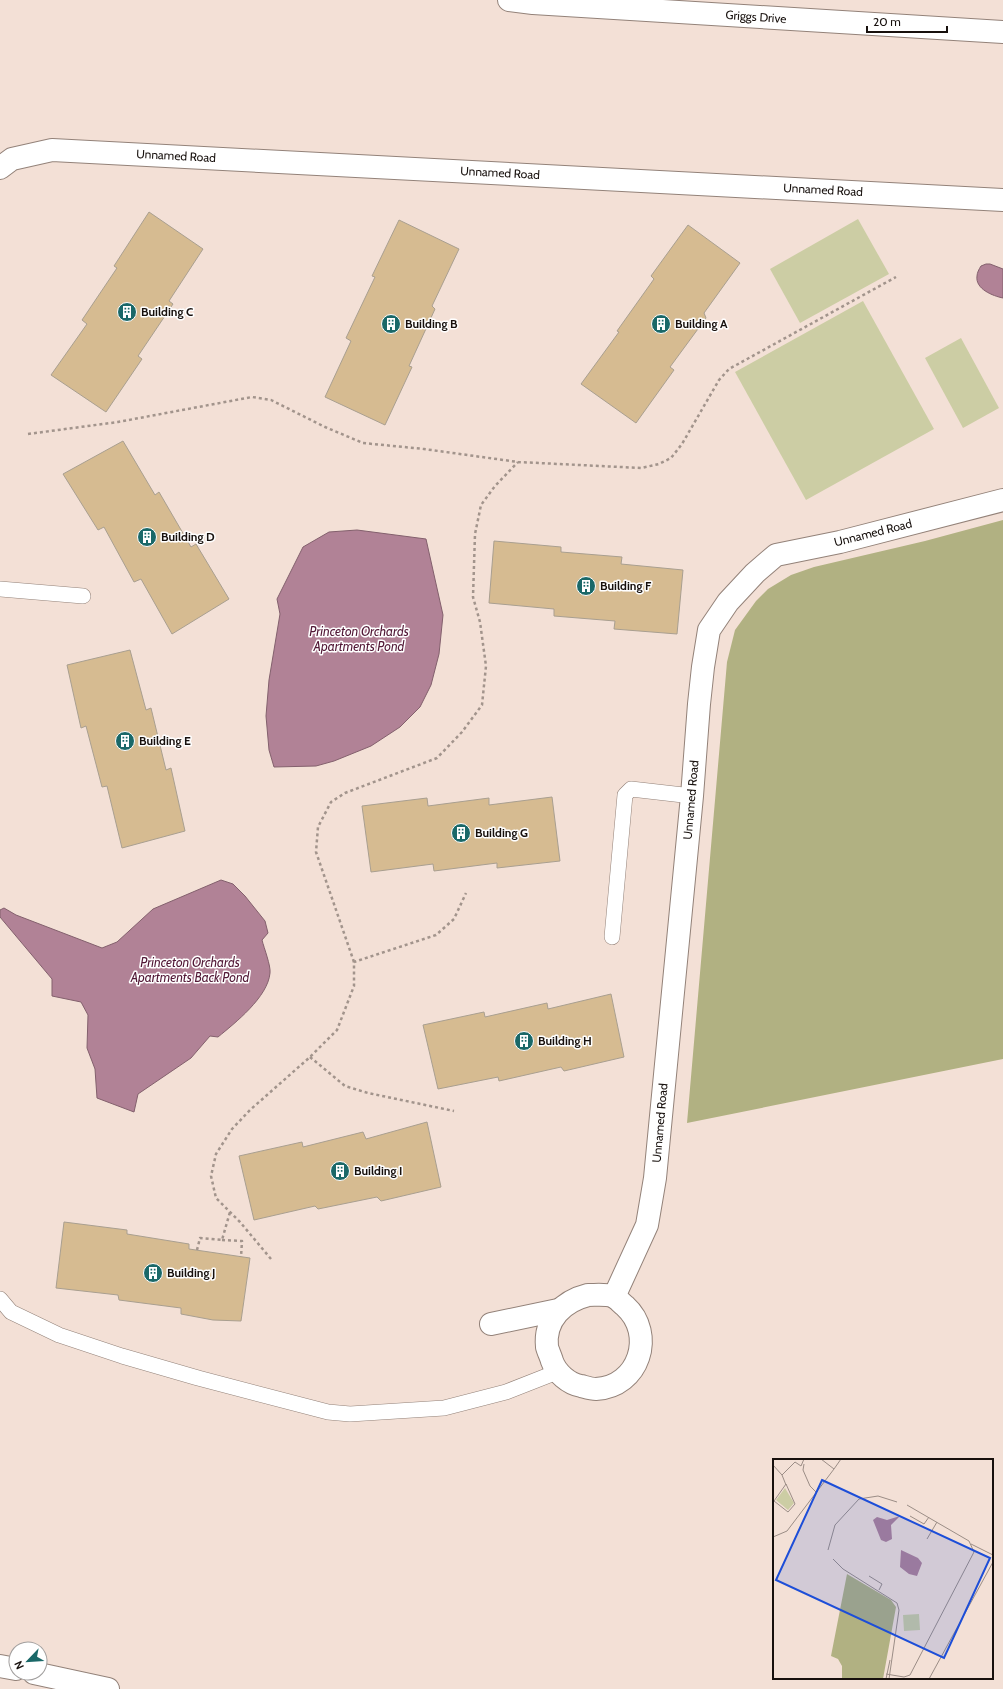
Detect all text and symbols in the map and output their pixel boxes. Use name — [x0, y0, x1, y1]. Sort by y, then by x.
street label: Griggs Drive — [725, 7, 787, 26]
scale bar — [867, 8, 947, 34]
text: 20 m — [873, 14, 901, 29]
street label: Unnamed Road — [136, 146, 216, 165]
street label: Unnamed Road — [460, 163, 540, 182]
street label: Unnamed Road — [783, 180, 863, 199]
building icon: Building C — [116, 301, 138, 323]
place label: Building C — [141, 304, 193, 319]
building icon: Building B — [380, 313, 402, 335]
building icon: Building A — [650, 313, 672, 335]
place label: Building B — [405, 316, 458, 331]
place label: Building A — [675, 316, 728, 331]
street label: Unnamed Road — [832, 516, 913, 549]
building icon: Building D — [136, 526, 158, 548]
place label: Building D — [161, 529, 215, 544]
building icon: Building F — [575, 575, 597, 597]
place label: Building F — [600, 578, 652, 593]
water label: Princeton Orchards Apartments Pond — [309, 623, 409, 654]
building icon: Building E — [114, 730, 136, 752]
place label: Building E — [139, 733, 191, 748]
street label: Unnamed Road — [680, 760, 701, 840]
building icon: Building G — [450, 822, 472, 844]
place label: Building G — [475, 825, 528, 840]
water label: Princeton Orchards Apartments Back Pond — [130, 954, 250, 985]
building icon: Building H — [513, 1030, 535, 1052]
place label: Building H — [538, 1033, 592, 1048]
street label: Unnamed Road — [649, 1083, 670, 1163]
building icon: Building I — [329, 1160, 351, 1182]
place label: Building I — [354, 1163, 403, 1178]
building icon: Building J — [142, 1262, 164, 1284]
place label: Building J — [167, 1265, 216, 1280]
inset map — [773, 1459, 993, 1679]
north arrow — [8, 1641, 48, 1681]
text: N — [11, 1659, 27, 1672]

